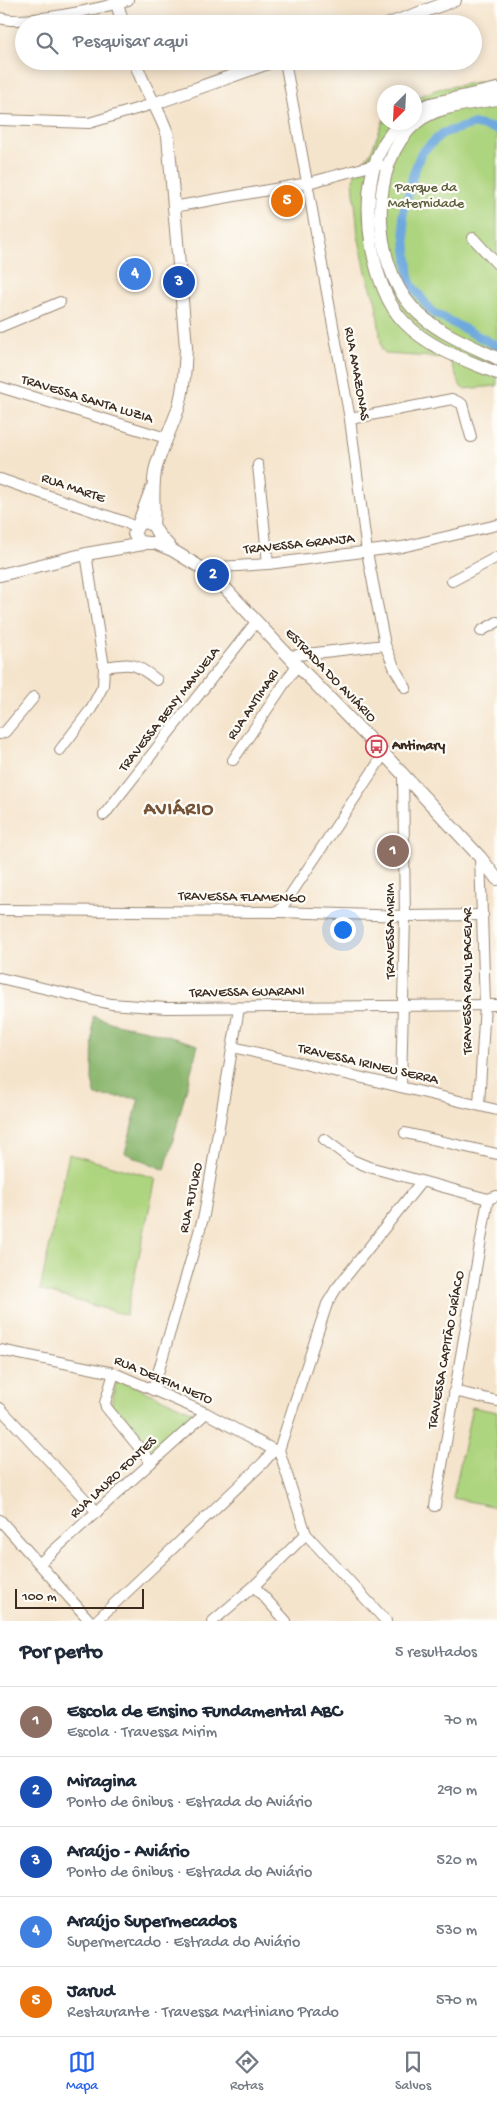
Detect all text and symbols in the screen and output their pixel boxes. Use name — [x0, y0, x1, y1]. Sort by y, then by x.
search box — [15, 15, 482, 70]
icon: search — [33, 29, 61, 57]
text: Pesquisar aqui — [73, 31, 188, 54]
north arrow — [377, 85, 422, 130]
park label: Parque da Maternidade — [388, 180, 465, 213]
pin: 5 — [271, 182, 303, 220]
pin: 4 — [119, 255, 151, 293]
pin: 3 — [163, 263, 195, 301]
street label: RUA AMAZONAS — [339, 326, 373, 423]
street label: TRAVESSA SANTA LUZIA — [18, 372, 156, 428]
street label: RUA MARTE — [39, 470, 108, 508]
street label: TRAVESSA GRANJA — [242, 531, 356, 559]
pin: 2 — [197, 556, 229, 594]
street label: ESTRADA DO AVIÁRIO — [281, 625, 380, 727]
street label: TRAVESSA BENY MANUELA — [115, 643, 225, 777]
street label: RUA ANTIMARI — [224, 666, 284, 744]
bus stop icon: Antimary — [364, 734, 388, 758]
place label: Antimary — [391, 738, 445, 755]
district label: AVIÁRIO — [143, 799, 214, 822]
pin: 1 — [377, 832, 409, 870]
street label: TRAVESSA MIRIM — [383, 883, 400, 980]
street label: TRAVESSA FLAMENGO — [177, 888, 306, 908]
street label: TRAVESSA RAUL BACELAR — [460, 907, 477, 1055]
your location — [330, 917, 356, 943]
street label: TRAVESSA GUARANI — [188, 983, 305, 1003]
street label: TRAVESSA IRINEU SERRA — [295, 1040, 441, 1090]
street label: RUA FUTURO — [176, 1161, 208, 1235]
street label: TRAVESSA CAPITÃO CIRÍACO — [425, 1269, 469, 1431]
street label: RUA DELFIM NETO — [111, 1353, 215, 1410]
street label: RUA LAURO FONTES — [67, 1433, 161, 1523]
scale bar — [15, 1586, 144, 1609]
text: 100 m — [22, 1589, 57, 1606]
text: Por perto — [20, 1641, 103, 1666]
text: 5 resultados — [395, 1644, 477, 1663]
text: Escola de Ensino Fundamental ABC — [67, 1701, 342, 1724]
text: 1 — [33, 1712, 39, 1731]
text: 70 m — [444, 1712, 477, 1731]
text: Escola · Travessa Mirim — [67, 1724, 217, 1743]
text: Miragina — [67, 1771, 136, 1794]
text: 2 — [32, 1782, 40, 1801]
text: 290 m — [437, 1782, 477, 1801]
text: Ponto de ônibus · Estrada do Aviário — [67, 1794, 312, 1813]
text: Araújo - Aviário — [67, 1841, 190, 1864]
text: 3 — [32, 1852, 40, 1871]
text: 520 m — [437, 1852, 477, 1871]
text: Ponto de ônibus · Estrada do Aviário — [67, 1864, 312, 1883]
text: Araújo Supermecados — [67, 1911, 236, 1934]
text: 4 — [32, 1922, 40, 1941]
text: 530 m — [436, 1922, 477, 1941]
text: Supermercado · Estrada do Aviário — [67, 1934, 300, 1953]
text: Jarud — [67, 1981, 114, 2004]
text: 5 — [32, 1992, 40, 2011]
text: 570 m — [436, 1992, 477, 2011]
text: Restaurante · Travessa Martiniano Prado — [67, 2004, 339, 2023]
tab: Mapa — [66, 2048, 98, 2095]
tab: Rotas — [230, 2048, 263, 2095]
tab: Salvos — [395, 2048, 431, 2095]

